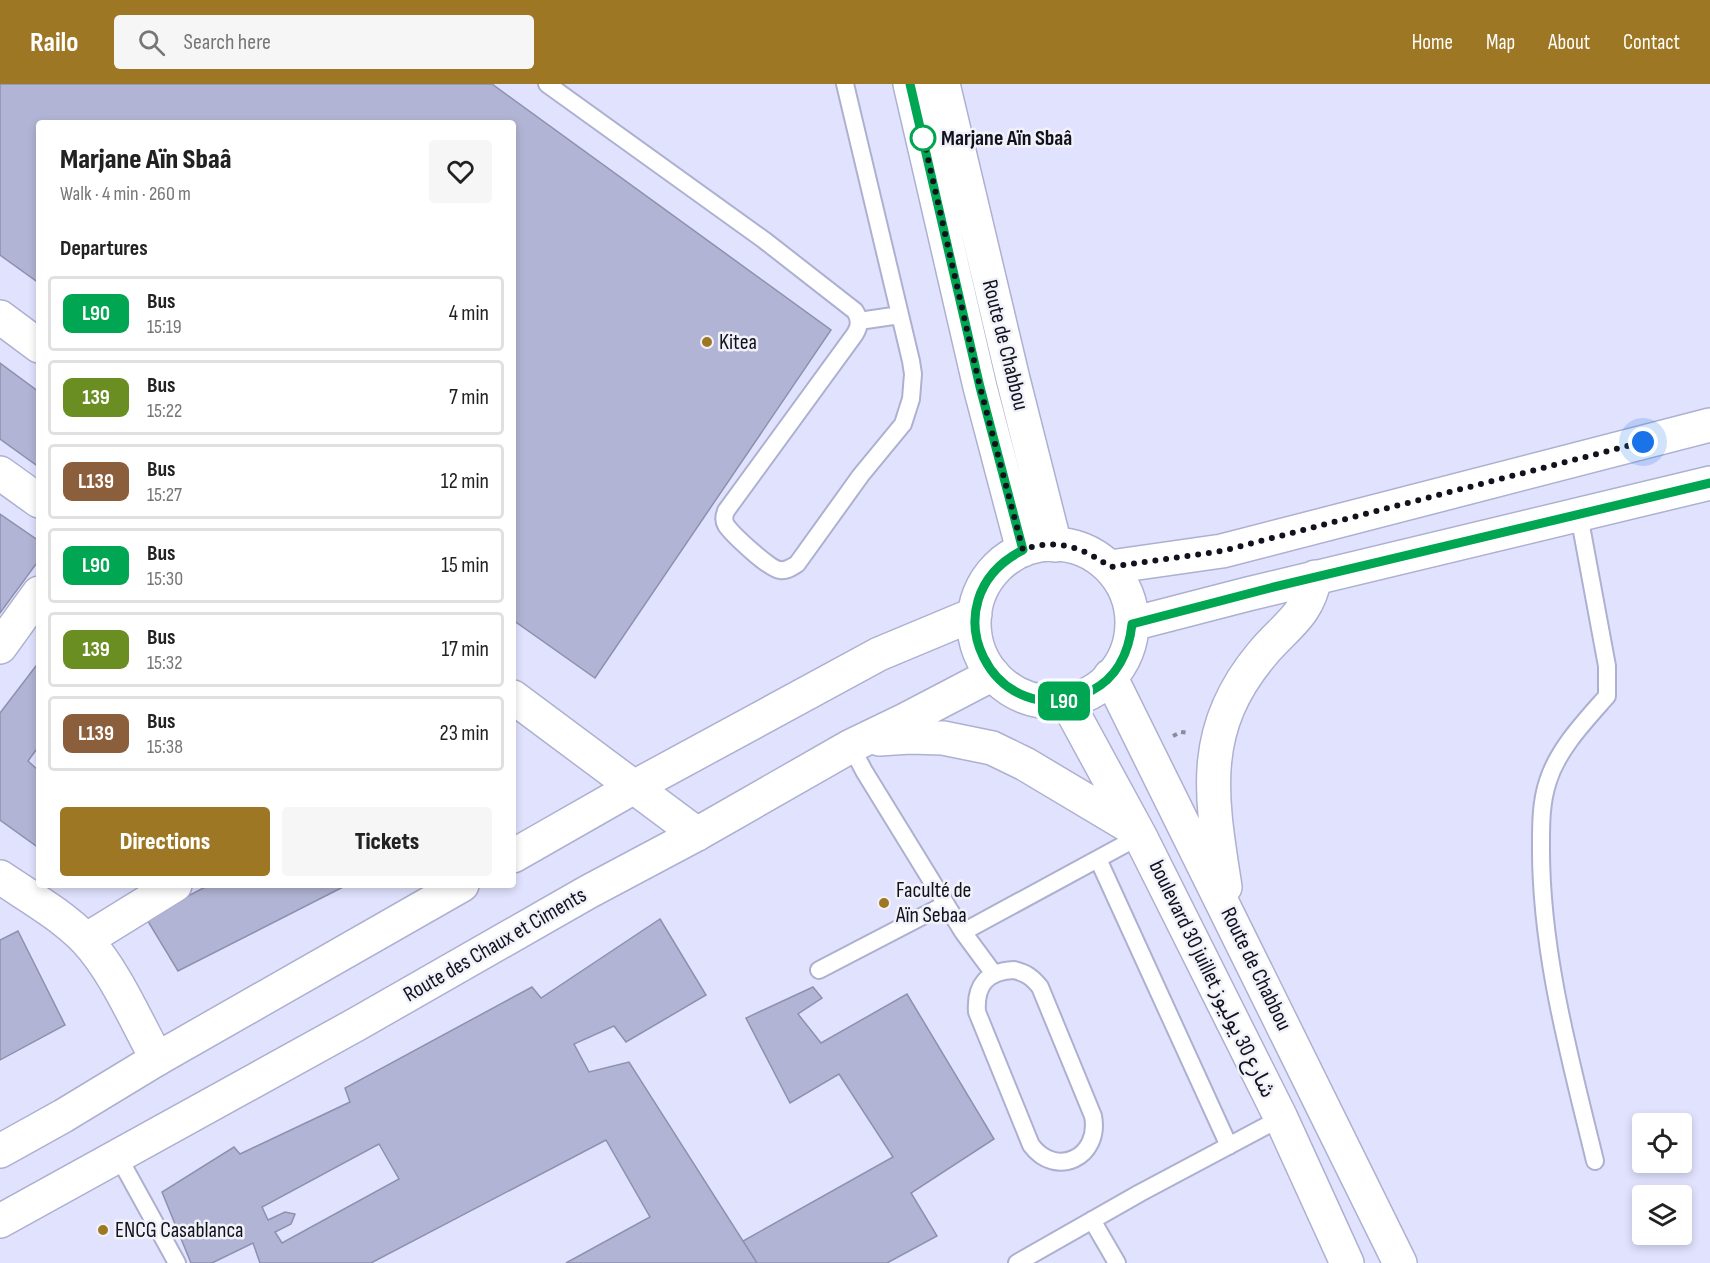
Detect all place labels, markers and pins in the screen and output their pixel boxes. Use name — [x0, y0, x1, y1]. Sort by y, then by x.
marker: Marjane Aïn Sbaâ — [910, 125, 936, 151]
place label: Marjane Aïn Sbaâ — [941, 125, 1072, 152]
place label: Kitea — [719, 329, 757, 356]
marker: Kitea — [700, 335, 714, 349]
place label: Faculté de Aïn Sebaa — [895, 877, 971, 929]
marker: Faculté de Aïn Sebaa — [877, 896, 891, 910]
place label: ENCG Casablanca — [115, 1217, 243, 1244]
marker: ENCG Casablanca — [96, 1223, 110, 1237]

